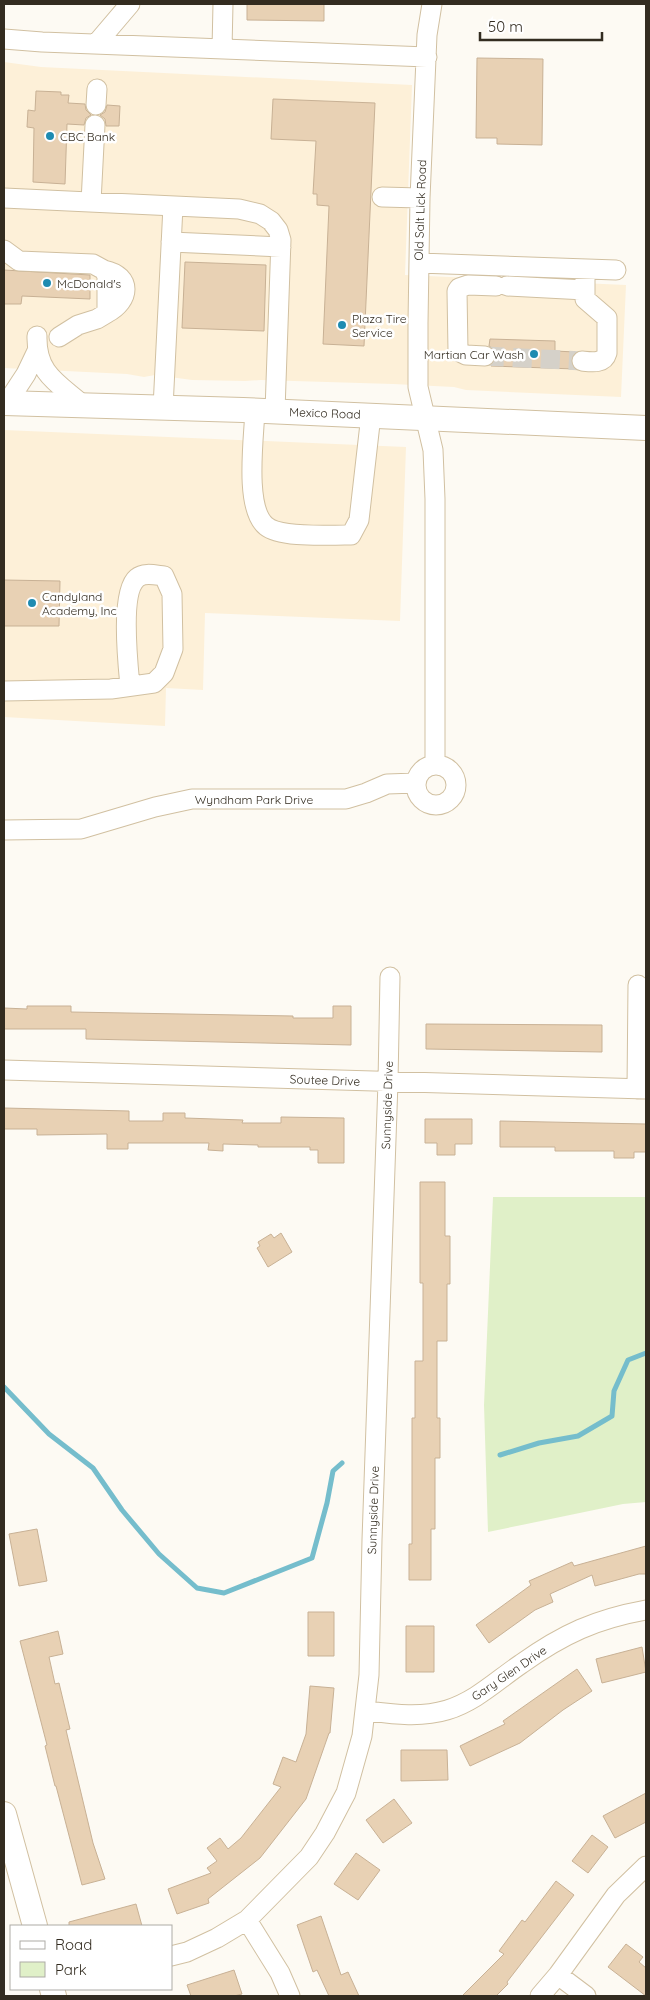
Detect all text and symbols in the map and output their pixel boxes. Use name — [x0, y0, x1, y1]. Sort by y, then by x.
scale bar — [480, 10, 602, 42]
text: 50 m — [488, 17, 523, 36]
place label: CBC Bank — [60, 129, 115, 144]
marker: CBC Bank — [44, 130, 56, 142]
street label: Old Salt Lick Road — [411, 159, 429, 261]
place label: McDonald's — [57, 276, 122, 291]
marker: McDonald's — [41, 277, 53, 289]
place label: Plaza Tire Service — [352, 311, 407, 340]
marker: Plaza Tire Service — [336, 319, 348, 331]
place label: Martian Car Wash — [424, 347, 524, 362]
marker: Martian Car Wash — [528, 348, 540, 360]
street label: Mexico Road — [289, 404, 361, 422]
place label: Candyland Academy, Inc — [42, 589, 117, 618]
marker: Candyland Academy, Inc — [26, 597, 38, 609]
street label: Wyndham Park Drive — [195, 792, 313, 807]
street label: Sunnyside Drive — [378, 1060, 396, 1149]
street label: Soutee Drive — [289, 1071, 361, 1089]
street label: Sunnyside Drive — [364, 1465, 382, 1554]
street label: Gary Glen Drive — [469, 1642, 550, 1704]
legend — [10, 1925, 172, 1990]
text: Road — [55, 1935, 92, 1954]
text: Park — [55, 1960, 87, 1979]

